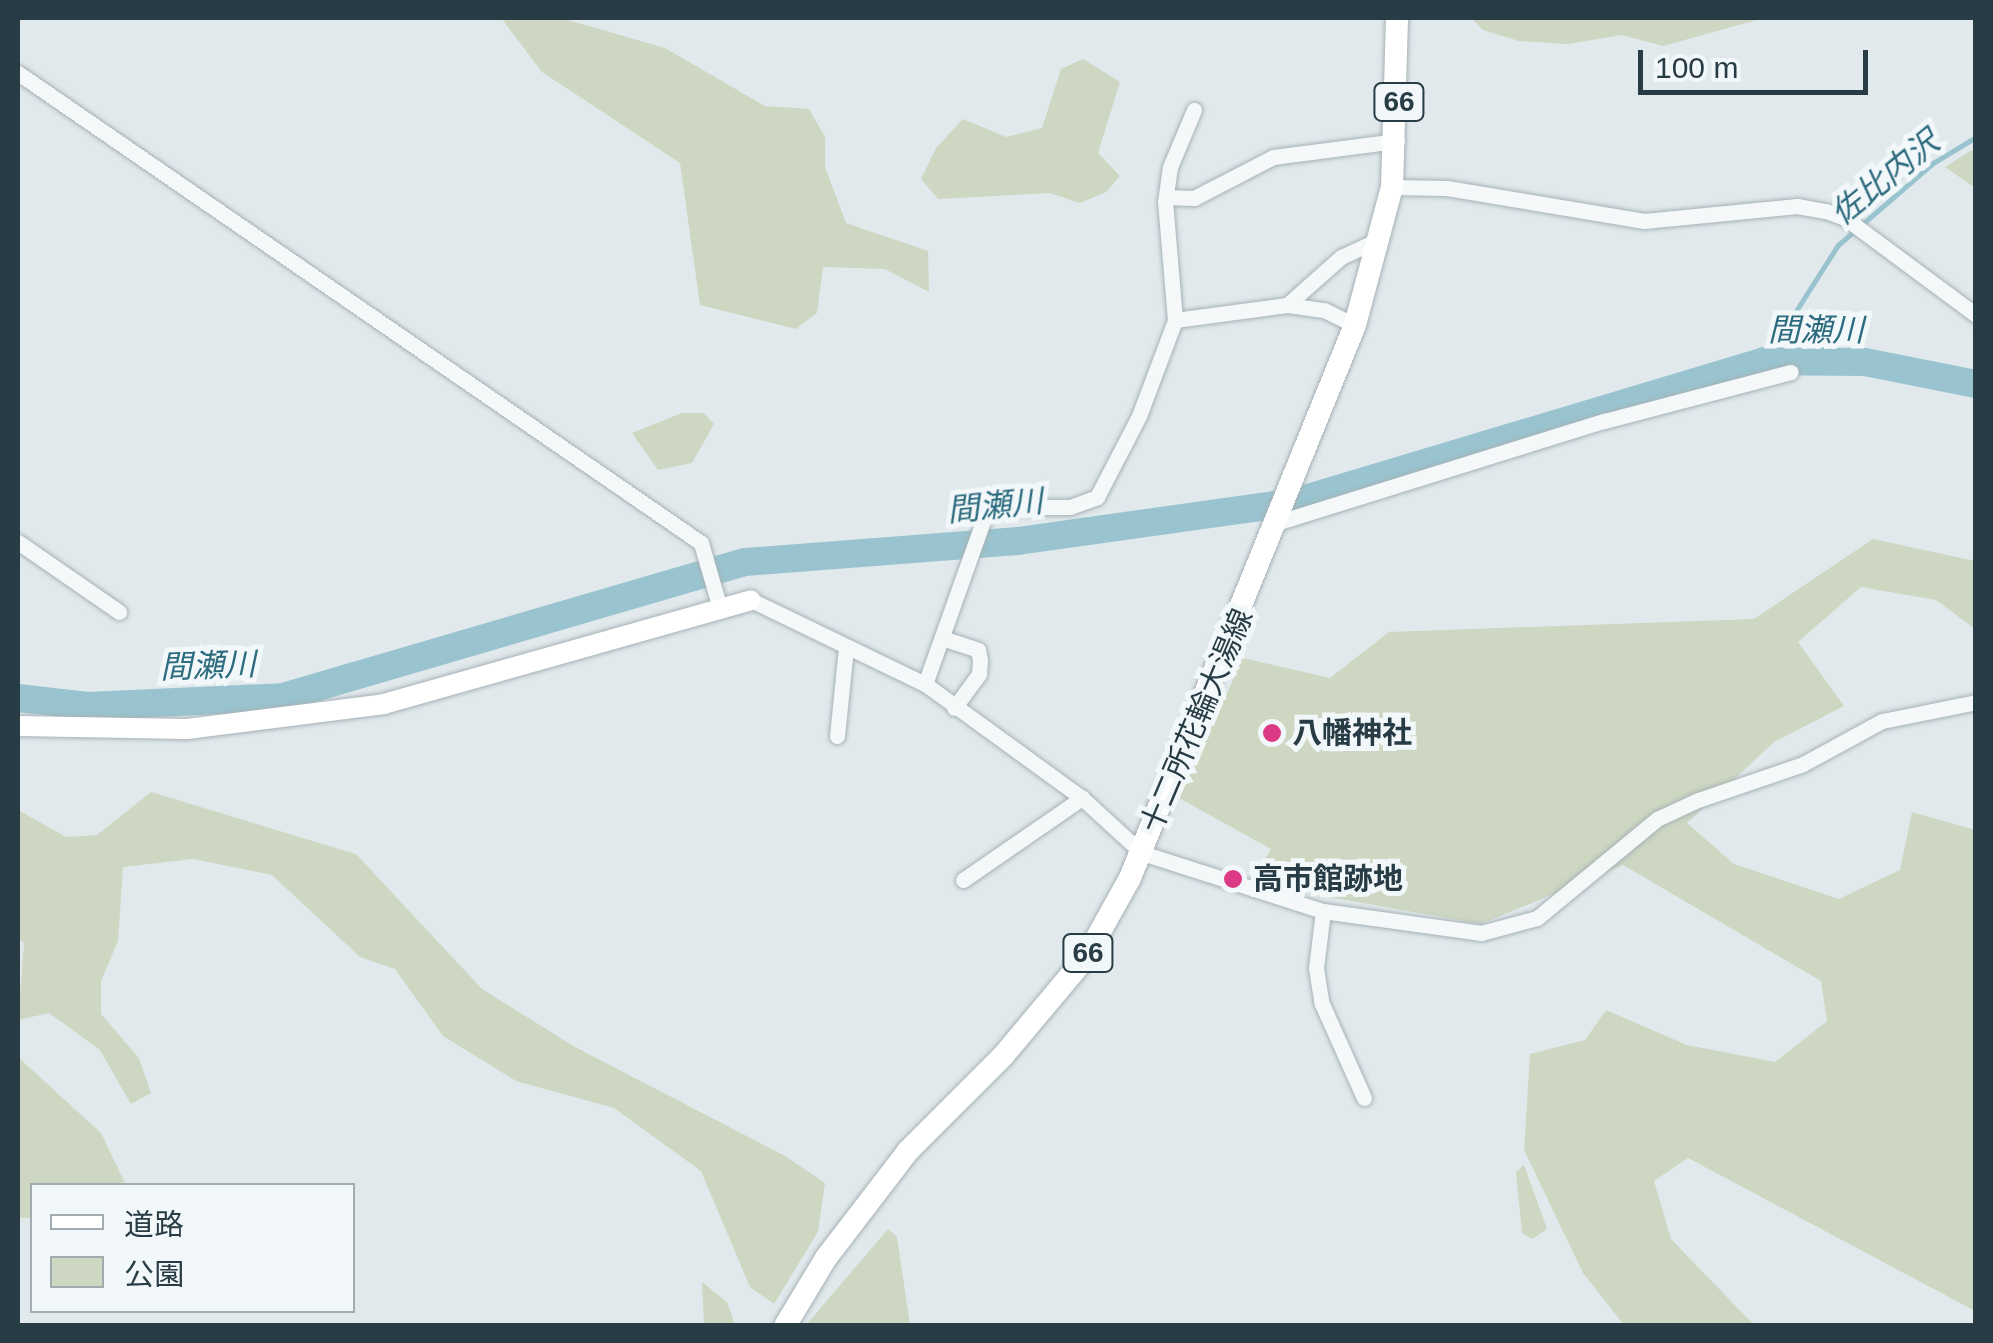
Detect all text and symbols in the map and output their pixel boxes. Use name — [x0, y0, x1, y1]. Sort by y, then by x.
scale bar — [1643, 30, 1873, 92]
text: 100 m — [1655, 51, 1738, 84]
road number: 66 — [1372, 79, 1426, 125]
water label: 佐比内沢 — [1823, 123, 1947, 233]
water label: 間瀬川 — [1768, 311, 1864, 349]
water label: 間瀬川 — [945, 482, 1045, 530]
street label: 十二所花輪大湯線 — [1134, 604, 1260, 838]
water label: 間瀬川 — [159, 645, 257, 687]
place label: 八幡神社 — [1292, 715, 1412, 751]
marker: 八幡神社 — [1261, 722, 1283, 744]
place label: 高市館跡地 — [1253, 861, 1403, 897]
marker: 高市館跡地 — [1222, 868, 1244, 890]
road number: 66 — [1060, 930, 1116, 976]
legend — [30, 1183, 355, 1313]
text: 道路 — [124, 1208, 184, 1241]
text: 公園 — [124, 1258, 184, 1291]

